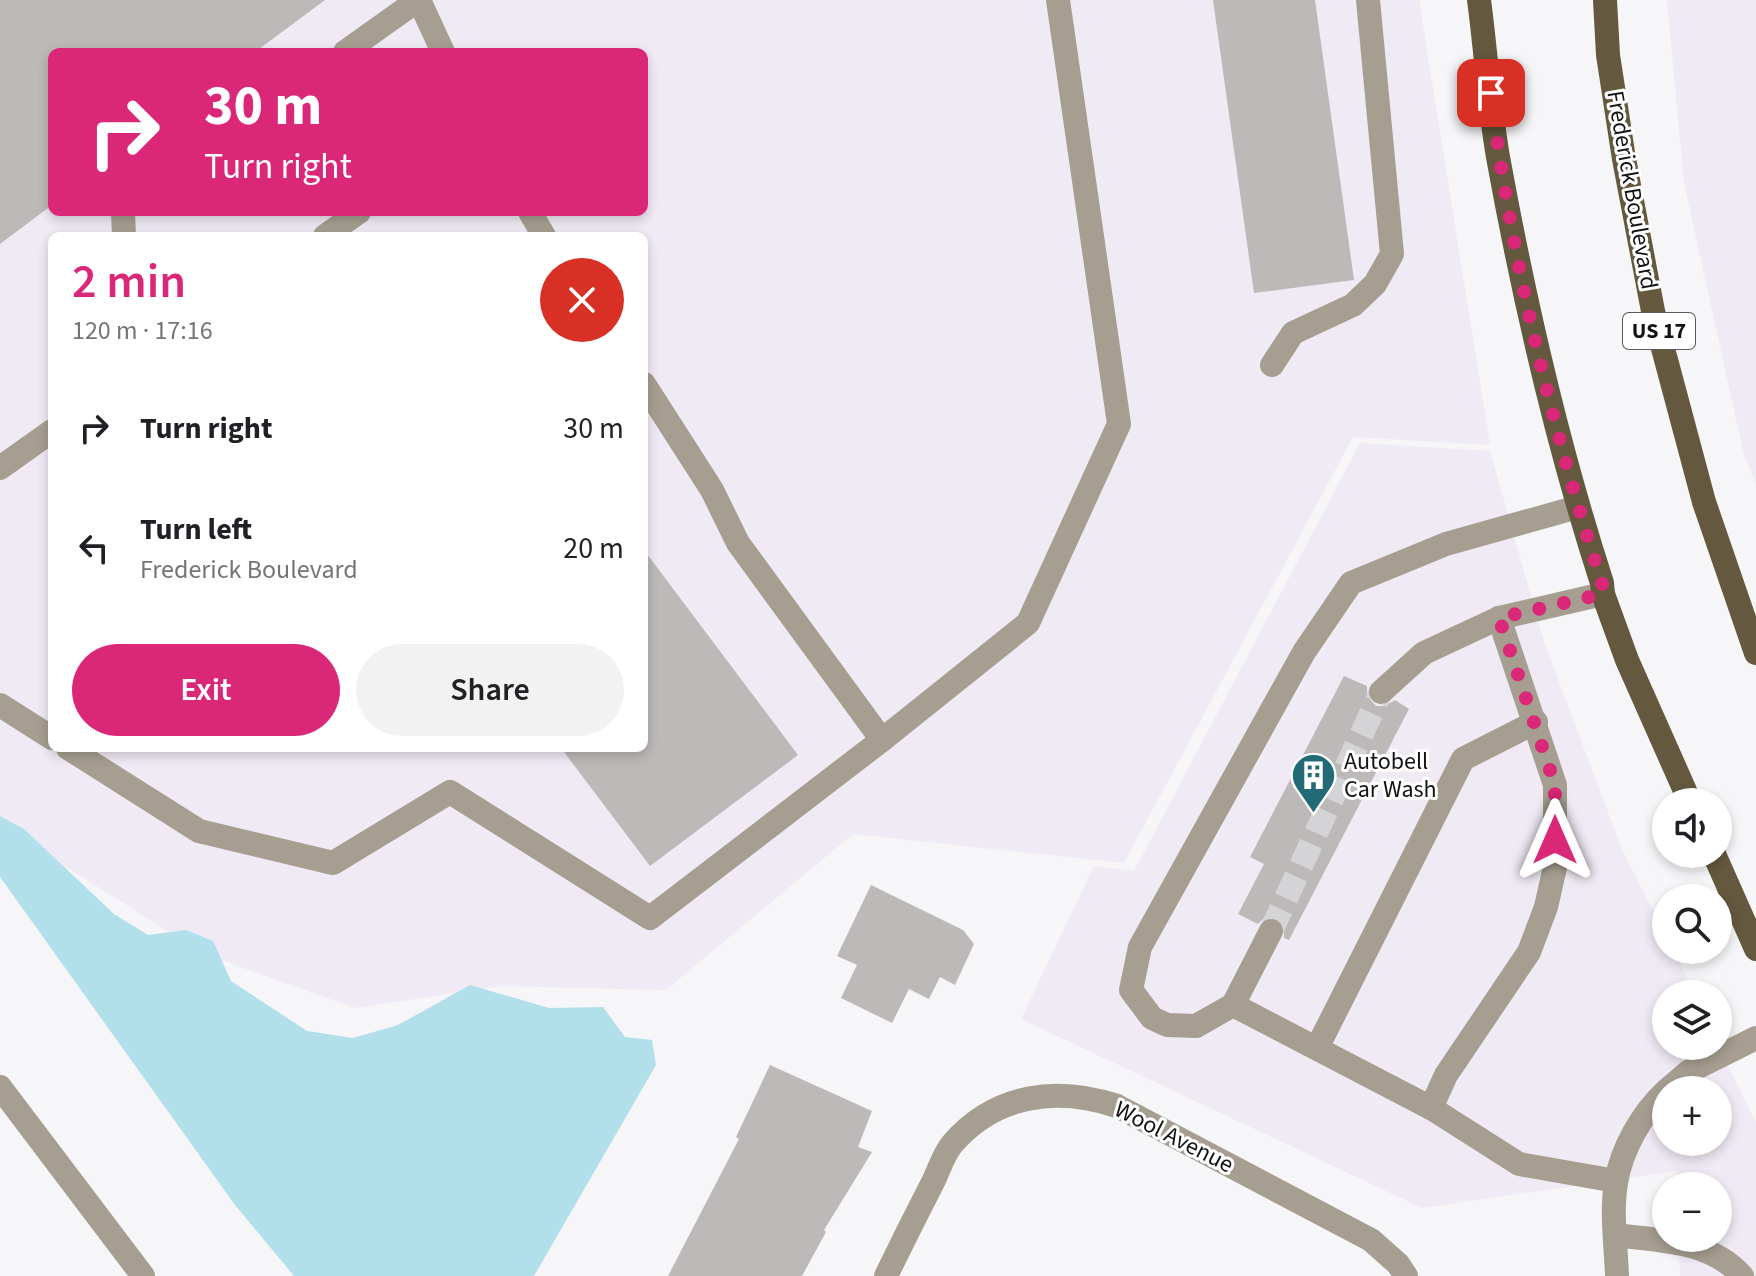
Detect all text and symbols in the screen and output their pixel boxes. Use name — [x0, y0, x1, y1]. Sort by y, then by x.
pin — [1457, 59, 1525, 127]
text: 30 m — [204, 67, 322, 146]
icon: arrive — [1469, 71, 1513, 115]
icon: right — [72, 80, 176, 184]
street label: Frederick Boulevard — [1597, 88, 1667, 292]
text: Turn right — [204, 141, 352, 192]
text: 2 min — [72, 248, 186, 316]
button: close — [540, 258, 624, 342]
text: 120 m · 17:16 — [72, 312, 213, 349]
road number: US 17 — [1623, 313, 1695, 349]
icon: right — [72, 406, 116, 450]
text: Turn right — [140, 407, 272, 450]
text: 30 m — [563, 407, 624, 450]
text: Turn left — [140, 508, 252, 551]
icon: left — [72, 526, 116, 570]
text: 20 m — [563, 527, 624, 570]
text: Frederick Boulevard — [140, 551, 358, 588]
button: Exit — [72, 644, 340, 736]
button: Share — [356, 644, 624, 736]
place label: Autobell Car Wash — [1344, 744, 1437, 807]
building icon: Autobell Car Wash — [1289, 751, 1337, 814]
map controls — [1652, 788, 1732, 1252]
button: sound — [1652, 788, 1732, 868]
position arrow — [1513, 798, 1597, 882]
button: search — [1652, 884, 1732, 964]
button: layers — [1652, 980, 1732, 1060]
button: + — [1652, 1076, 1732, 1156]
street label: Wool Avenue — [1108, 1092, 1240, 1182]
button: − — [1652, 1172, 1732, 1252]

